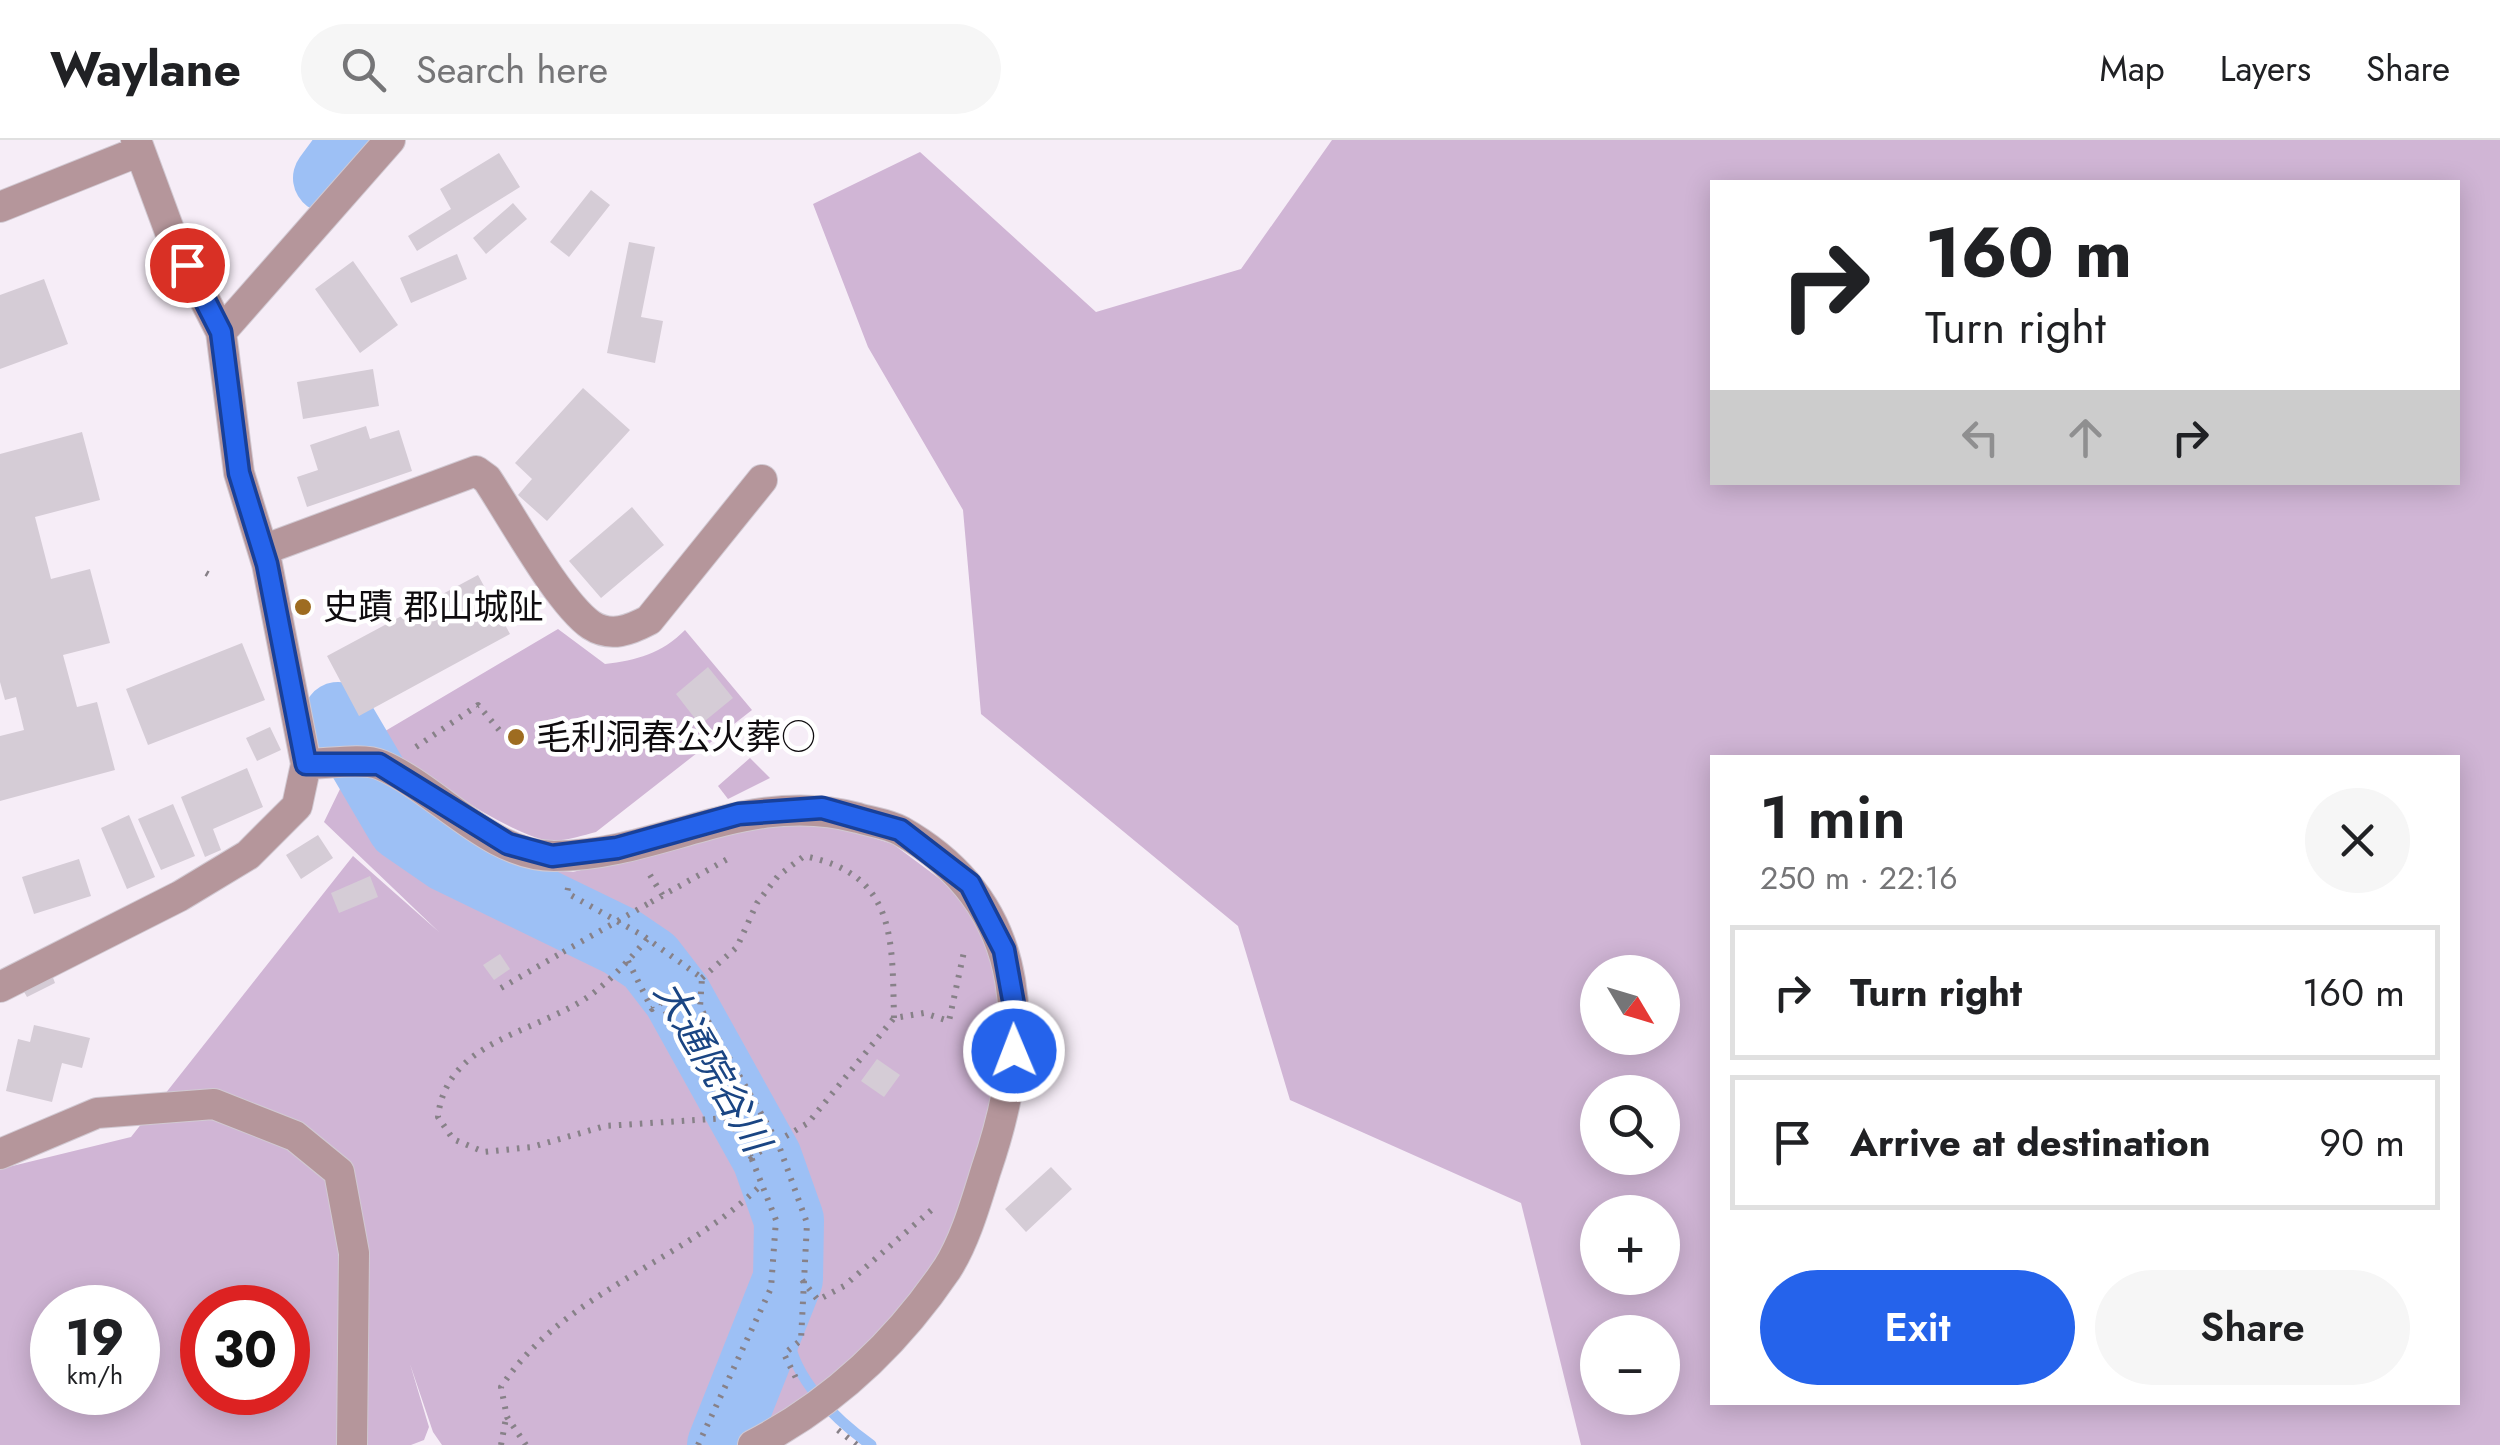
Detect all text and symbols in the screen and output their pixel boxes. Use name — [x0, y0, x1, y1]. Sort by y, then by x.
search box — [301, 24, 1001, 114]
text: Waylane — [50, 35, 241, 104]
icon: search — [336, 42, 391, 97]
text: Search here — [416, 42, 608, 97]
text: Map — [2100, 44, 2165, 94]
text: Layers — [2220, 44, 2311, 94]
text: Share — [2366, 44, 2450, 94]
text: 160 m — [1925, 202, 2132, 303]
icon: right — [1760, 220, 1890, 350]
pin — [145, 223, 230, 308]
icon: arrive — [160, 238, 215, 293]
text: Turn right — [1925, 295, 2106, 360]
icon: left — [1953, 410, 2008, 465]
icon: ahead — [2058, 410, 2113, 465]
icon: right — [2163, 410, 2218, 465]
place label: 史蹟 郡山城阯 — [323, 582, 544, 632]
marker: 史蹟 郡山城阯 — [292, 596, 314, 618]
place label: 毛利洞春公火葬○ — [536, 712, 816, 762]
marker: 毛利洞春公火葬○ — [505, 726, 527, 748]
text: 1 min — [1760, 774, 1906, 861]
button: close — [2305, 788, 2410, 893]
text: 250 m · 22:16 — [1760, 855, 1958, 901]
north arrow — [1580, 955, 1680, 1055]
map controls — [1580, 955, 1680, 1415]
icon: right — [1765, 965, 1820, 1020]
text: Turn right — [1850, 965, 2022, 1020]
text: 160 m — [2302, 965, 2405, 1020]
water label: 大通院谷川 — [641, 970, 786, 1165]
position arrow — [962, 999, 1066, 1103]
button: search — [1580, 1075, 1680, 1175]
icon: arrive — [1765, 1115, 1820, 1170]
text: Arrive at destination — [1850, 1115, 2211, 1170]
text: 90 m — [2319, 1115, 2405, 1170]
button: + — [1580, 1195, 1680, 1295]
button: Exit — [1760, 1270, 2075, 1385]
button: Share — [2095, 1270, 2410, 1385]
speed limit sign: 30 — [180, 1285, 310, 1415]
text: 19 — [66, 1301, 124, 1374]
button: − — [1580, 1315, 1680, 1415]
text: km/h — [67, 1357, 123, 1393]

